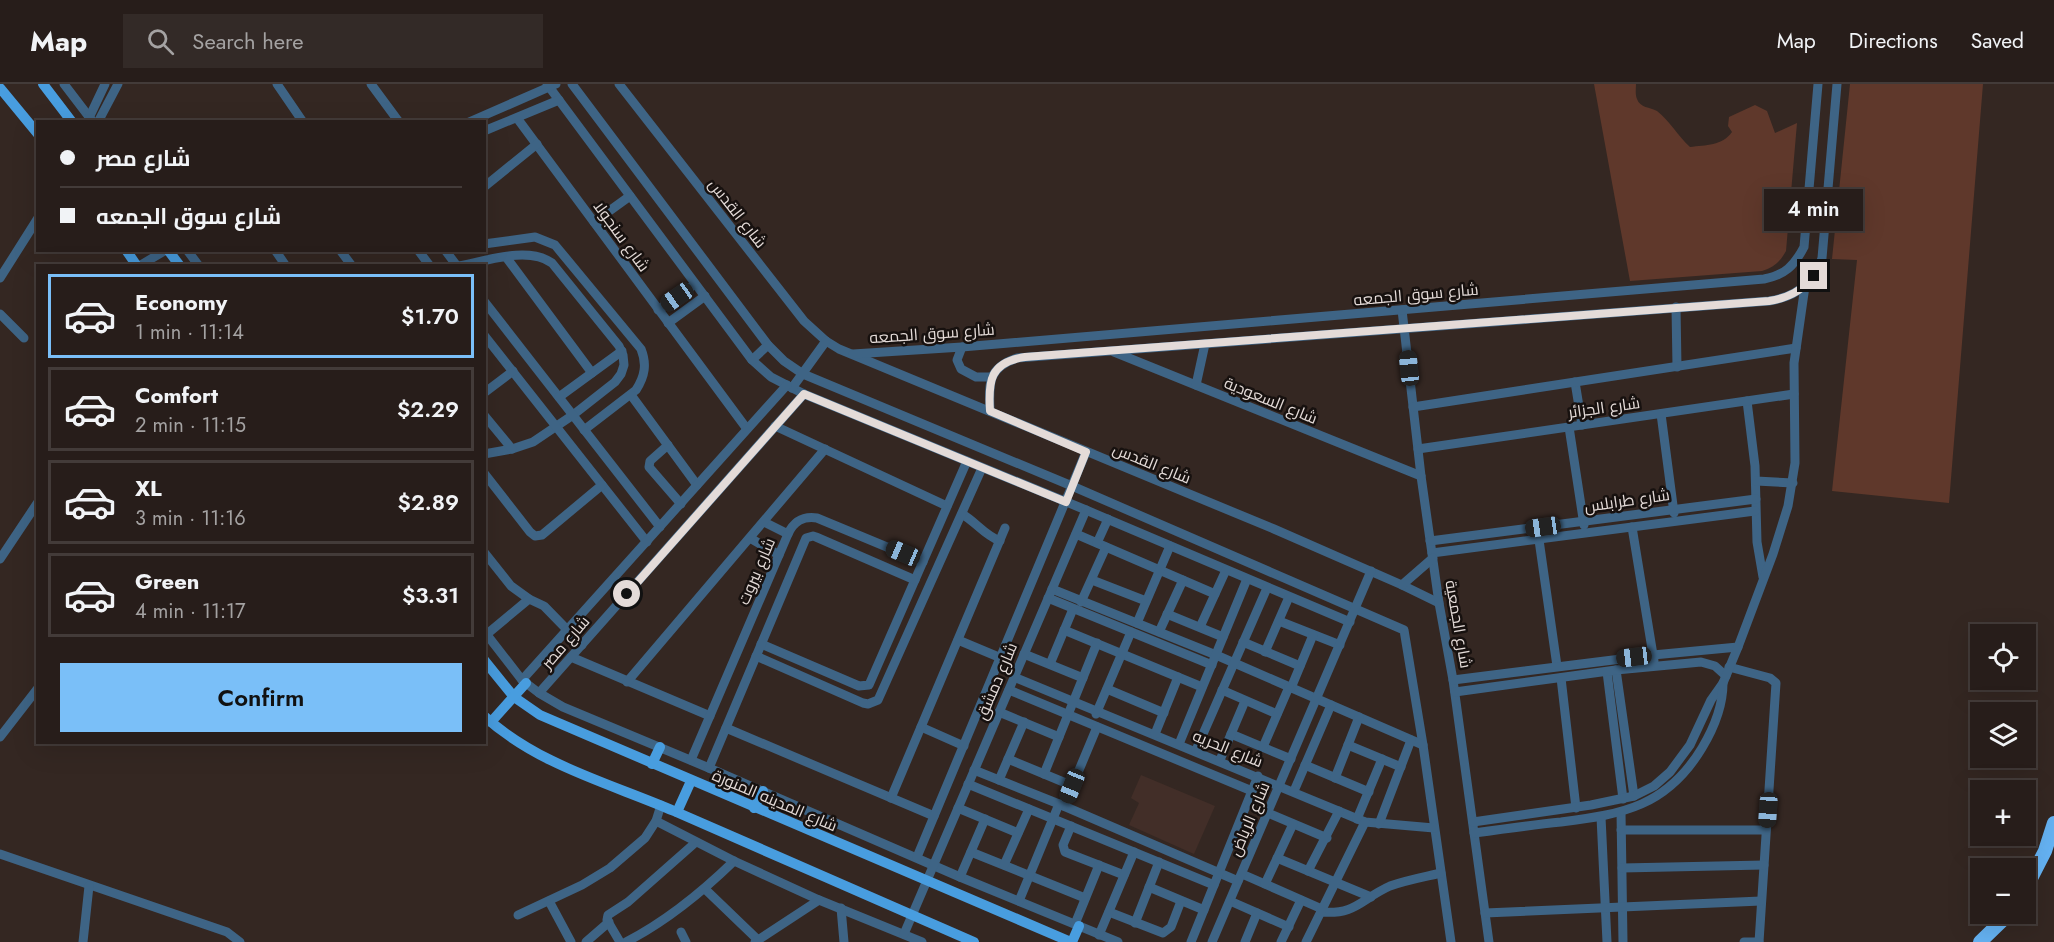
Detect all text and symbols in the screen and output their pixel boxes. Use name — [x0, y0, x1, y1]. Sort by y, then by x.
search box — [123, 14, 543, 68]
text: Map — [30, 21, 87, 62]
icon: search — [144, 25, 177, 58]
text: Search here — [192, 25, 304, 57]
text: Map — [1777, 26, 1816, 56]
text: Directions — [1849, 26, 1938, 56]
text: Saved — [1971, 26, 2024, 56]
text: شارع مصر — [96, 142, 191, 174]
street label: شارع القدس — [703, 174, 772, 253]
callout: 4 min — [1764, 189, 1864, 231]
text: 4 min — [1788, 195, 1840, 224]
street label: شارع سنجولا — [588, 196, 655, 277]
text: شارع سوق الجمعه — [96, 200, 281, 232]
route end — [1800, 262, 1827, 289]
street label: شارع سوق الجمعه — [1353, 278, 1480, 311]
car — [657, 279, 697, 315]
text: Economy — [135, 286, 227, 318]
icon: car — [63, 289, 117, 343]
text: $1.70 — [401, 300, 459, 332]
text: 1 min · 11:14 — [135, 318, 244, 347]
street label: شارع سوق الجمعه — [869, 318, 995, 349]
car — [1398, 349, 1420, 387]
street label: شارع السعودية — [1221, 371, 1321, 430]
text: Comfort — [135, 379, 218, 411]
icon: car — [63, 382, 117, 436]
street label: شارع الجزائر — [1566, 391, 1641, 424]
text: $2.29 — [397, 393, 459, 425]
text: 2 min · 11:15 — [135, 411, 246, 440]
street label: شارع القدس — [1109, 437, 1194, 490]
text: XL — [135, 472, 162, 504]
icon: car — [63, 475, 117, 529]
street label: شارع طرابلس — [1583, 483, 1671, 518]
text: $2.89 — [398, 486, 459, 518]
text: 3 min · 11:16 — [135, 504, 246, 533]
car — [1524, 516, 1562, 538]
street label: شارع بيروت — [732, 534, 781, 608]
car — [883, 538, 923, 568]
text: Green — [135, 565, 199, 597]
icon: car — [63, 568, 117, 622]
street label: شارع الجمعية — [1439, 578, 1478, 670]
text: $3.31 — [402, 579, 459, 611]
route start — [613, 580, 640, 607]
text: 4 min · 11:17 — [135, 597, 245, 626]
street label: شارع مصر — [535, 611, 595, 675]
map controls — [1970, 624, 2036, 924]
button: locate — [1970, 624, 2036, 690]
street label: شارع دمشق — [970, 639, 1023, 723]
car — [1615, 646, 1653, 668]
button: Confirm — [60, 663, 462, 732]
button: layers — [1970, 702, 2036, 768]
street label: شارع الحريه — [1189, 724, 1266, 773]
street label: شارع المدينه المنورة — [709, 764, 841, 837]
car — [1057, 766, 1087, 806]
street label: شارع الرياض — [1224, 779, 1275, 860]
button: + — [1970, 780, 2036, 846]
car — [1758, 791, 1778, 829]
button: − — [1970, 858, 2036, 924]

